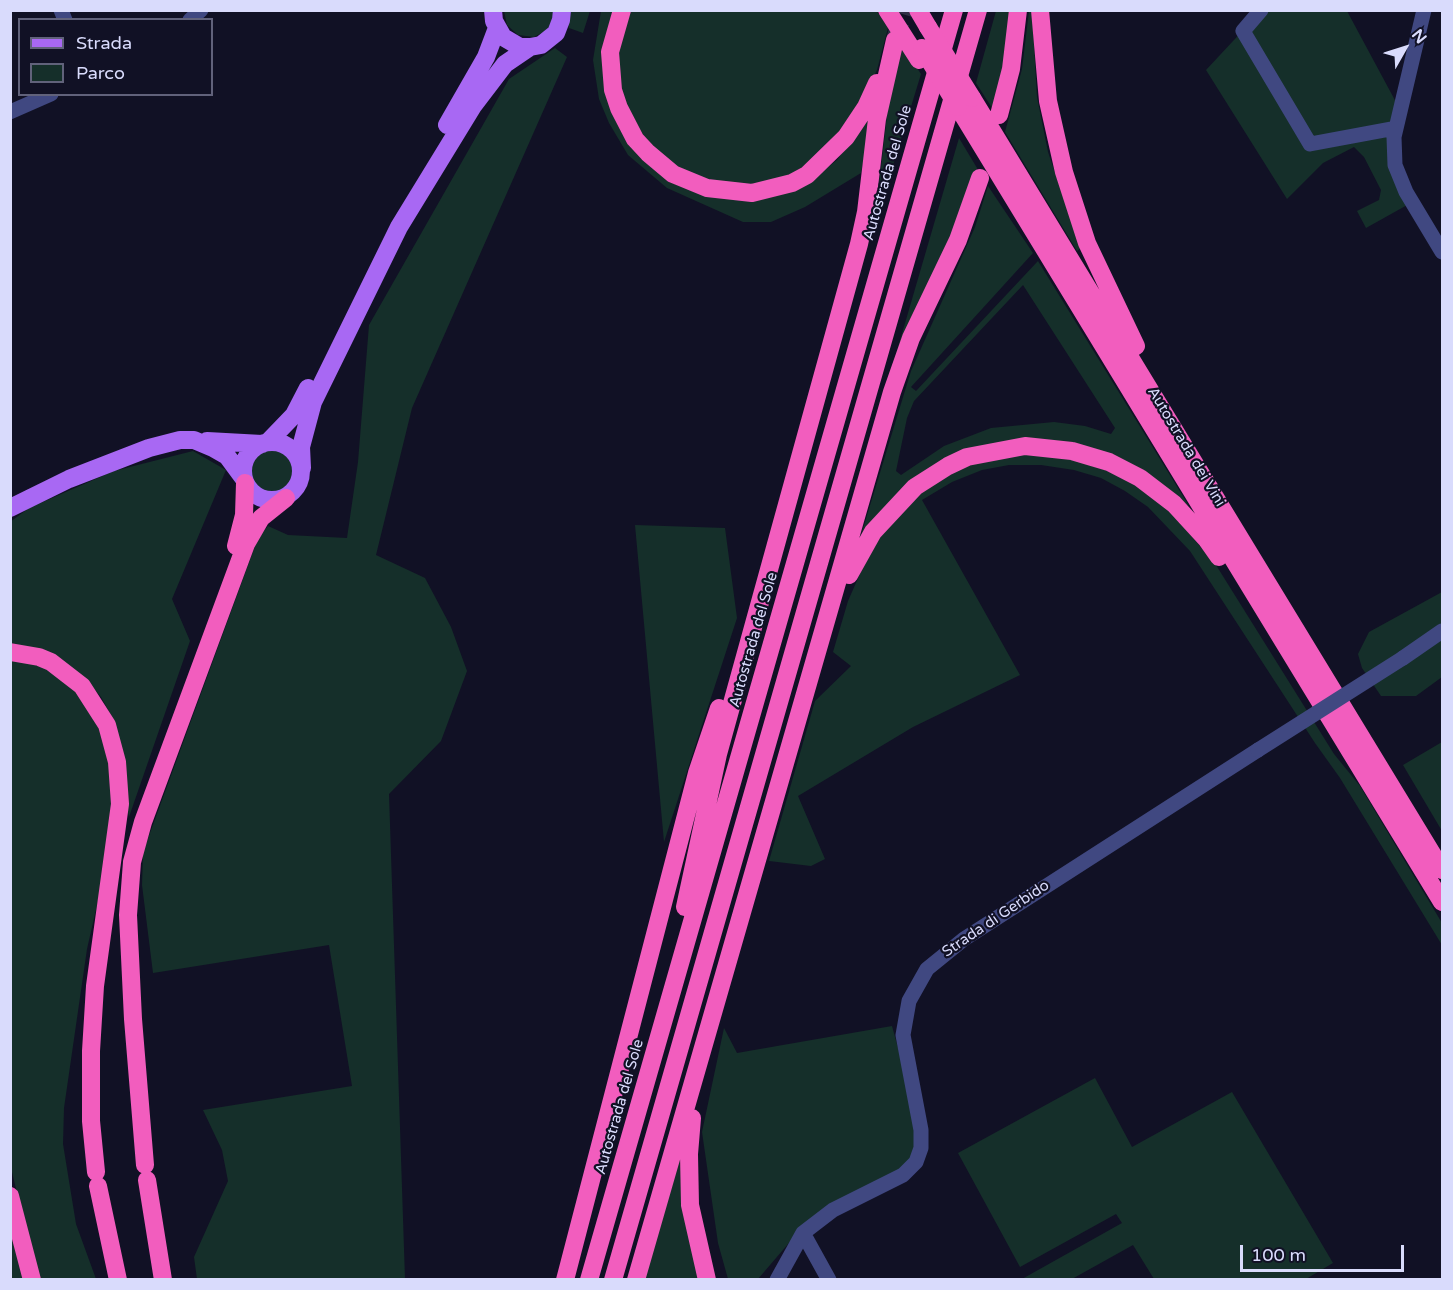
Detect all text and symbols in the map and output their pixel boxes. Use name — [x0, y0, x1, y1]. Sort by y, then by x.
legend — [18, 18, 213, 96]
north arrow — [1375, 18, 1435, 78]
text: N — [1407, 25, 1431, 48]
text: Strada — [76, 32, 132, 54]
text: Parco — [76, 62, 125, 84]
street label: Autostrada del Sole — [860, 103, 916, 243]
street label: Autostrada dei Vini — [1143, 384, 1229, 510]
street label: Autostrada del Sole — [726, 570, 782, 710]
street label: Strada di Gerbido — [939, 877, 1053, 961]
street label: Autostrada del Sole — [592, 1037, 648, 1177]
scale bar — [1243, 1233, 1406, 1271]
text: 100 m — [1251, 1244, 1306, 1266]

